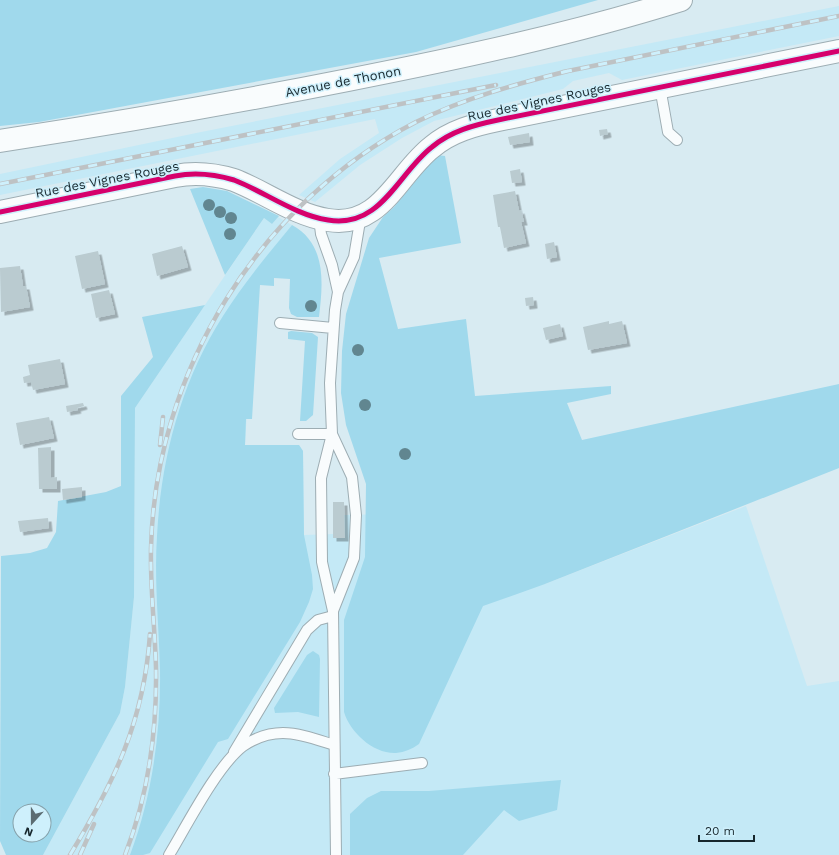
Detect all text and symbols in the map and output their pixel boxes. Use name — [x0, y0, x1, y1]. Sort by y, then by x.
street label: Avenue de Thonon — [284, 63, 402, 100]
street label: Rue des Vignes Rouges — [466, 79, 612, 124]
street label: Rue des Vignes Rouges — [34, 158, 180, 201]
north arrow — [12, 803, 52, 843]
scale bar — [699, 817, 754, 843]
text: N — [22, 824, 35, 839]
text: 20 m — [705, 824, 735, 838]

